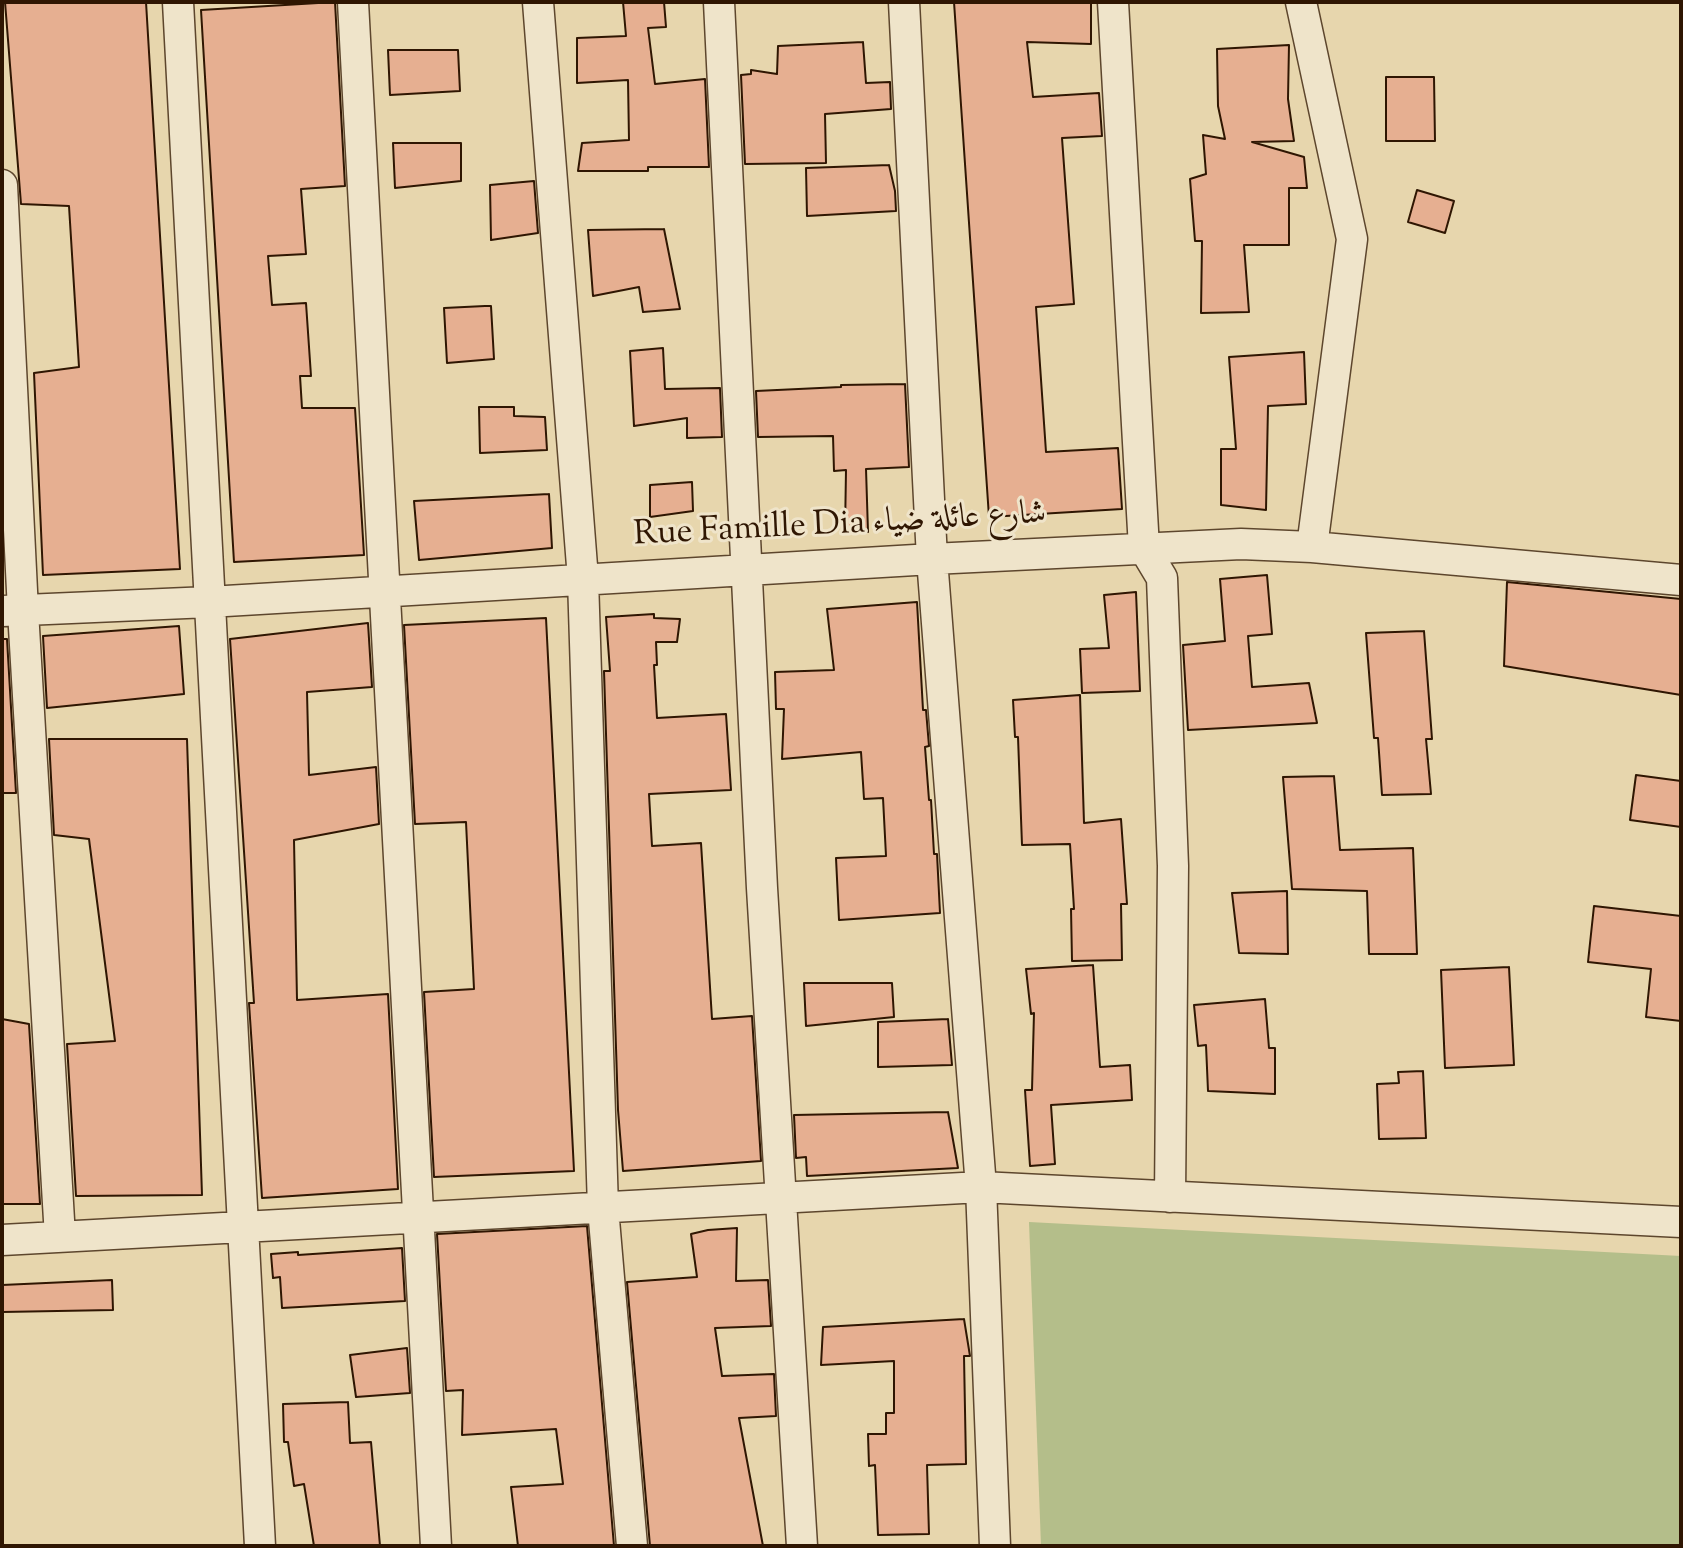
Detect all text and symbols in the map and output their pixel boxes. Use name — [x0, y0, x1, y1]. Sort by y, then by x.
street label: Rue Famille Dia شارع عائلة ضياء — [633, 496, 1047, 558]

